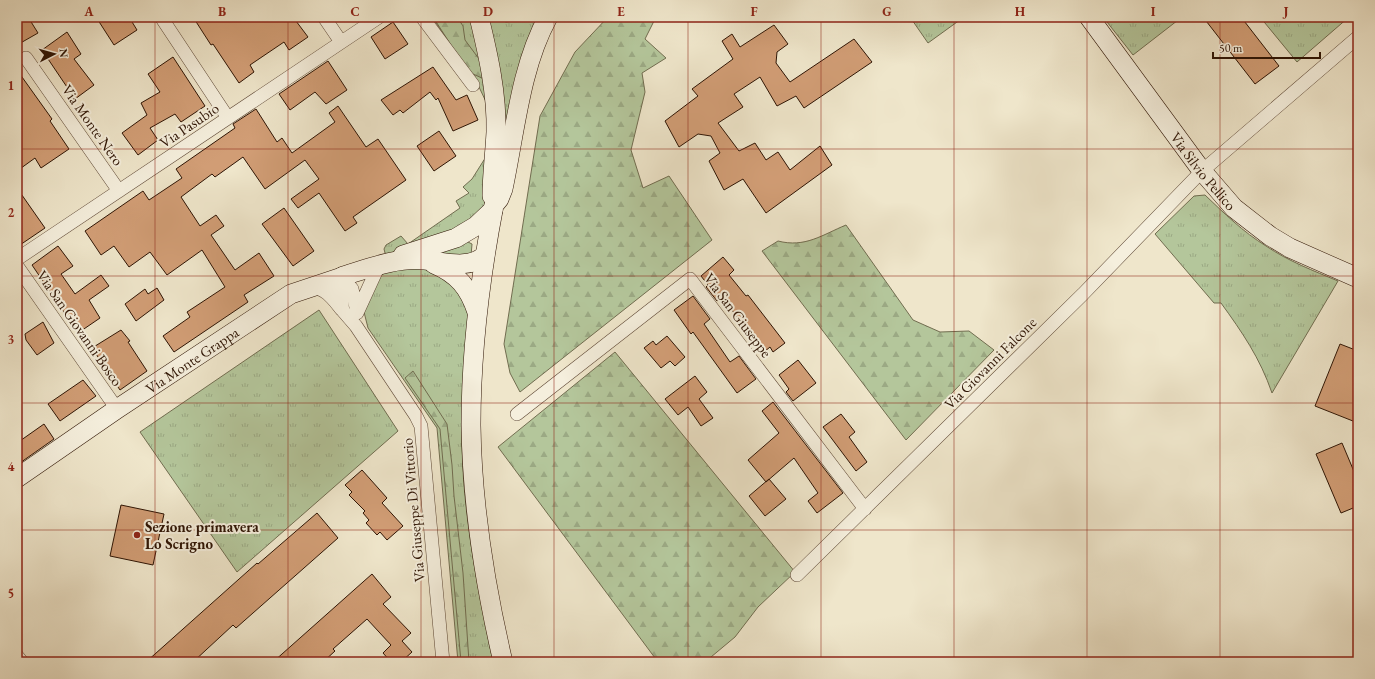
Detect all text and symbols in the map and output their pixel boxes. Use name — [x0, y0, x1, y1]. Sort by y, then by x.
text: A — [83, 3, 94, 20]
text: B — [218, 3, 226, 20]
text: C — [350, 3, 360, 20]
text: D — [483, 3, 493, 20]
text: E — [617, 3, 625, 20]
text: F — [750, 3, 758, 20]
text: G — [882, 3, 892, 20]
text: H — [1015, 3, 1026, 20]
text: I — [1151, 3, 1156, 20]
text: J — [1282, 3, 1289, 20]
north arrow — [34, 34, 74, 74]
scale bar — [1213, 34, 1320, 60]
text: 50 m — [1219, 40, 1243, 56]
text: N — [57, 48, 71, 58]
text: 1 — [8, 77, 15, 94]
street label: Via Monte Nero — [58, 81, 128, 169]
street label: Via Pasubio — [156, 98, 222, 152]
street label: Via Silvio Pellico — [1167, 128, 1241, 214]
text: 2 — [8, 204, 15, 221]
street label: Via San Giovanni Bosco — [33, 266, 127, 390]
street label: Via San Giuseppe — [700, 269, 776, 361]
street label: Via Giovanni Falcone — [940, 313, 1040, 413]
street label: Via Monte Grappa — [141, 322, 242, 397]
text: 3 — [8, 331, 15, 348]
street label: Via Giuseppe Di Vittorio — [397, 437, 429, 583]
text: 4 — [8, 458, 15, 475]
place label: Sezione primavera Lo Scrigno — [145, 517, 259, 553]
marker: Sezione primavera Lo Scrigno — [132, 530, 142, 540]
text: 5 — [8, 585, 14, 602]

